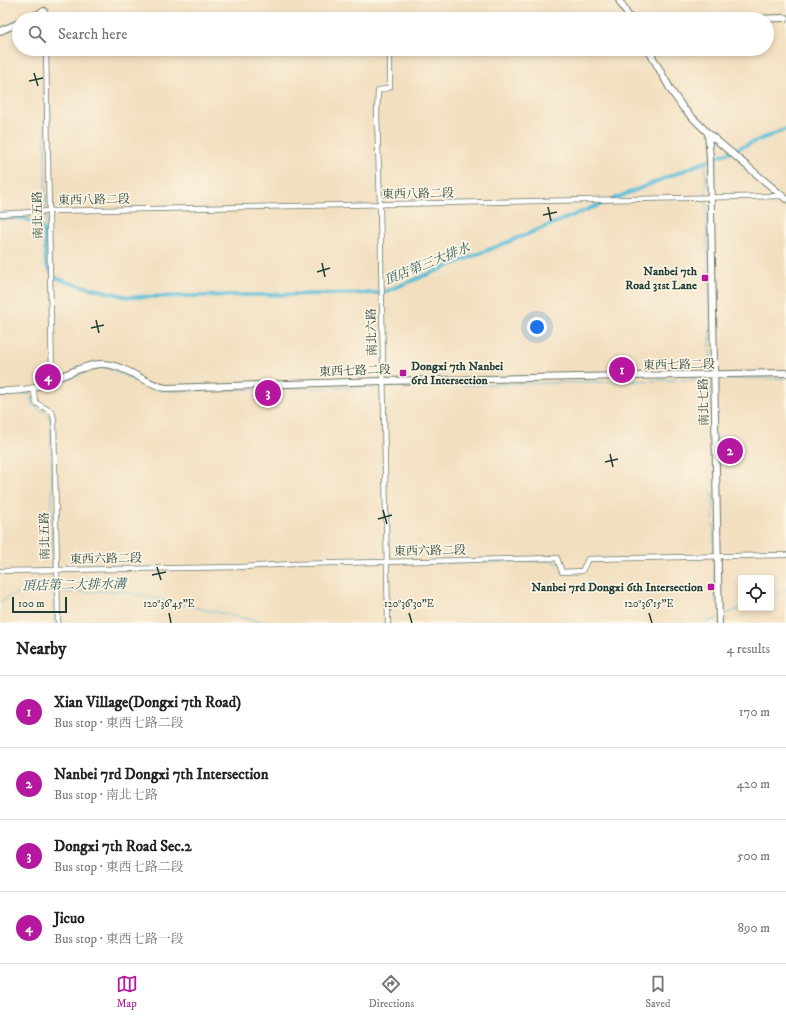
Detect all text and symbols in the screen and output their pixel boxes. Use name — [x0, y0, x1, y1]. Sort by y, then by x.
search box — [12, 12, 774, 56]
icon: search — [26, 23, 48, 45]
text: Search here — [58, 25, 127, 44]
street label: 東西八路二段 — [382, 186, 454, 202]
street label: 南北五路 — [30, 191, 46, 239]
street label: 東西八路二段 — [58, 192, 130, 208]
water label: 頂店第三大排水 — [382, 239, 474, 288]
place label: Nanbei 7th Road 31st Lane — [625, 264, 698, 293]
marker: Nanbei 7th Road 31st Lane — [700, 273, 710, 283]
street label: 南北六路 — [364, 308, 380, 356]
your location — [527, 317, 547, 337]
pin: 1 — [609, 355, 635, 385]
street label: 東西七路二段 — [643, 357, 715, 373]
place label: Dongxi 7th Nanbei 6rd Intersection — [411, 359, 503, 388]
pin: 4 — [35, 362, 61, 392]
street label: 東西七路二段 — [319, 362, 391, 380]
marker: Dongxi 7th Nanbei 6rd Intersection — [398, 368, 408, 378]
pin: 3 — [255, 378, 281, 408]
street label: 南北七路 — [696, 378, 712, 426]
pin: 2 — [717, 436, 743, 466]
street label: 南北五路 — [37, 512, 53, 560]
street label: 東西六路二段 — [394, 543, 466, 559]
street label: 東西六路二段 — [70, 551, 142, 567]
map controls — [738, 575, 774, 611]
button: locate — [738, 575, 774, 611]
water label: 頂店第二大排水溝 — [22, 576, 128, 594]
place label: Nanbei 7rd Dongxi 6th Intersection — [531, 580, 704, 595]
marker: Nanbei 7rd Dongxi 6th Intersection — [706, 582, 716, 592]
scale bar — [12, 595, 67, 614]
text: 100 m — [18, 597, 44, 611]
text: 120°36'45"E — [143, 598, 195, 610]
text: 120°36'30"E — [384, 598, 434, 610]
text: 120°36'15"E — [624, 598, 674, 610]
text: Nearby — [16, 638, 66, 660]
text: 4 results — [727, 641, 770, 657]
text: Xian Village(Dongxi 7th Road) — [54, 693, 241, 712]
text: 1 — [27, 704, 31, 720]
text: 170 m — [739, 704, 770, 720]
text: Bus stop · 東西七路二段 — [54, 715, 184, 731]
text: Nanbei 7rd Dongxi 7th Intersection — [54, 765, 268, 784]
text: 2 — [26, 776, 32, 792]
text: 420 m — [737, 776, 770, 792]
text: Bus stop · 南北七路 — [54, 787, 158, 803]
text: Dongxi 7th Road Sec.2 — [54, 837, 192, 856]
text: 3 — [27, 848, 31, 864]
text: 500 m — [737, 848, 770, 864]
text: Bus stop · 東西七路二段 — [54, 859, 184, 875]
text: Jicuo — [54, 909, 85, 928]
text: 4 — [25, 920, 33, 936]
text: 890 m — [737, 920, 770, 936]
text: Bus stop · 東西七路一段 — [54, 931, 184, 947]
tab: Map — [116, 973, 138, 1011]
tab: Directions — [369, 973, 414, 1011]
tab: Saved — [645, 973, 670, 1011]

